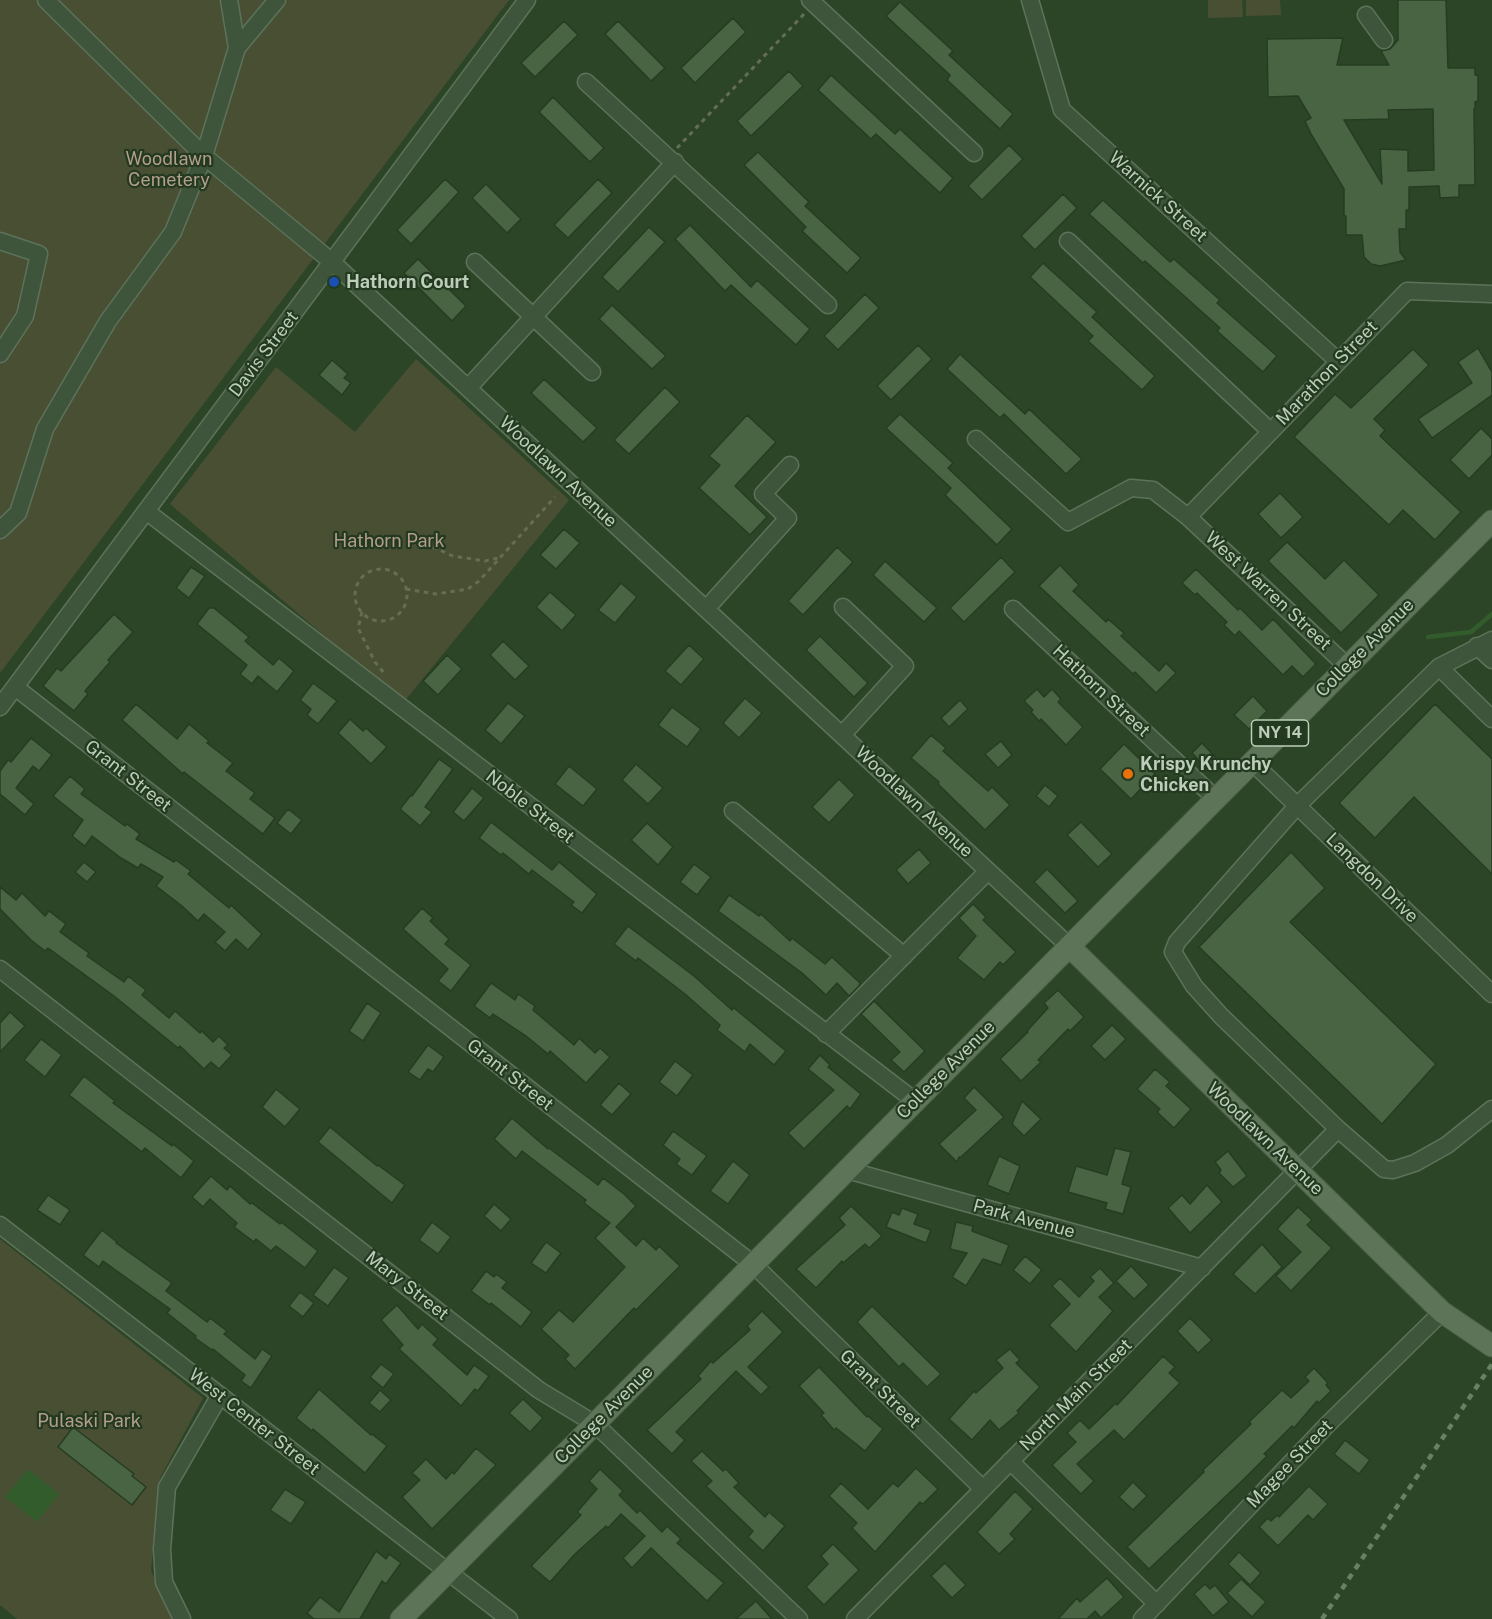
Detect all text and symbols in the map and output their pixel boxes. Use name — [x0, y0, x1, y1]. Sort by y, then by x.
street label: Warnick Street — [1104, 147, 1212, 247]
park label: Woodlawn Cemetery — [125, 148, 213, 190]
place label: Hathorn Court — [346, 271, 469, 293]
marker: Hathorn Court — [327, 275, 341, 289]
street label: Davis Street — [225, 307, 303, 401]
street label: Marathon Street — [1272, 316, 1382, 430]
street label: Woodlawn Avenue — [495, 412, 621, 532]
street label: West Warren Street — [1200, 527, 1336, 655]
park label: Hathorn Park — [333, 530, 445, 552]
street label: College Avenue — [1311, 594, 1419, 702]
street label: Hathorn Street — [1048, 640, 1154, 742]
road number: NY 14 — [1252, 720, 1308, 746]
street label: Grant Street — [80, 736, 176, 816]
street label: Woodlawn Avenue — [851, 742, 977, 862]
place label: Krispy Krunchy Chicken — [1140, 753, 1272, 795]
street label: Noble Street — [481, 766, 579, 848]
marker: Krispy Krunchy Chicken — [1121, 767, 1135, 781]
street label: Langdon Drive — [1321, 829, 1423, 927]
street label: College Avenue — [892, 1016, 1000, 1124]
street label: Grant Street — [462, 1035, 558, 1115]
street label: Woodlawn Avenue — [1202, 1078, 1328, 1200]
street label: Park Avenue — [971, 1195, 1077, 1243]
street label: Mary Street — [361, 1247, 453, 1325]
street label: North Main Street — [1015, 1334, 1137, 1456]
street label: Grant Street — [835, 1345, 925, 1433]
street label: College Avenue — [550, 1361, 658, 1469]
street label: West Center Street — [184, 1364, 324, 1480]
park label: Pulaski Park — [37, 1410, 141, 1432]
street label: Magee Street — [1243, 1415, 1337, 1513]

